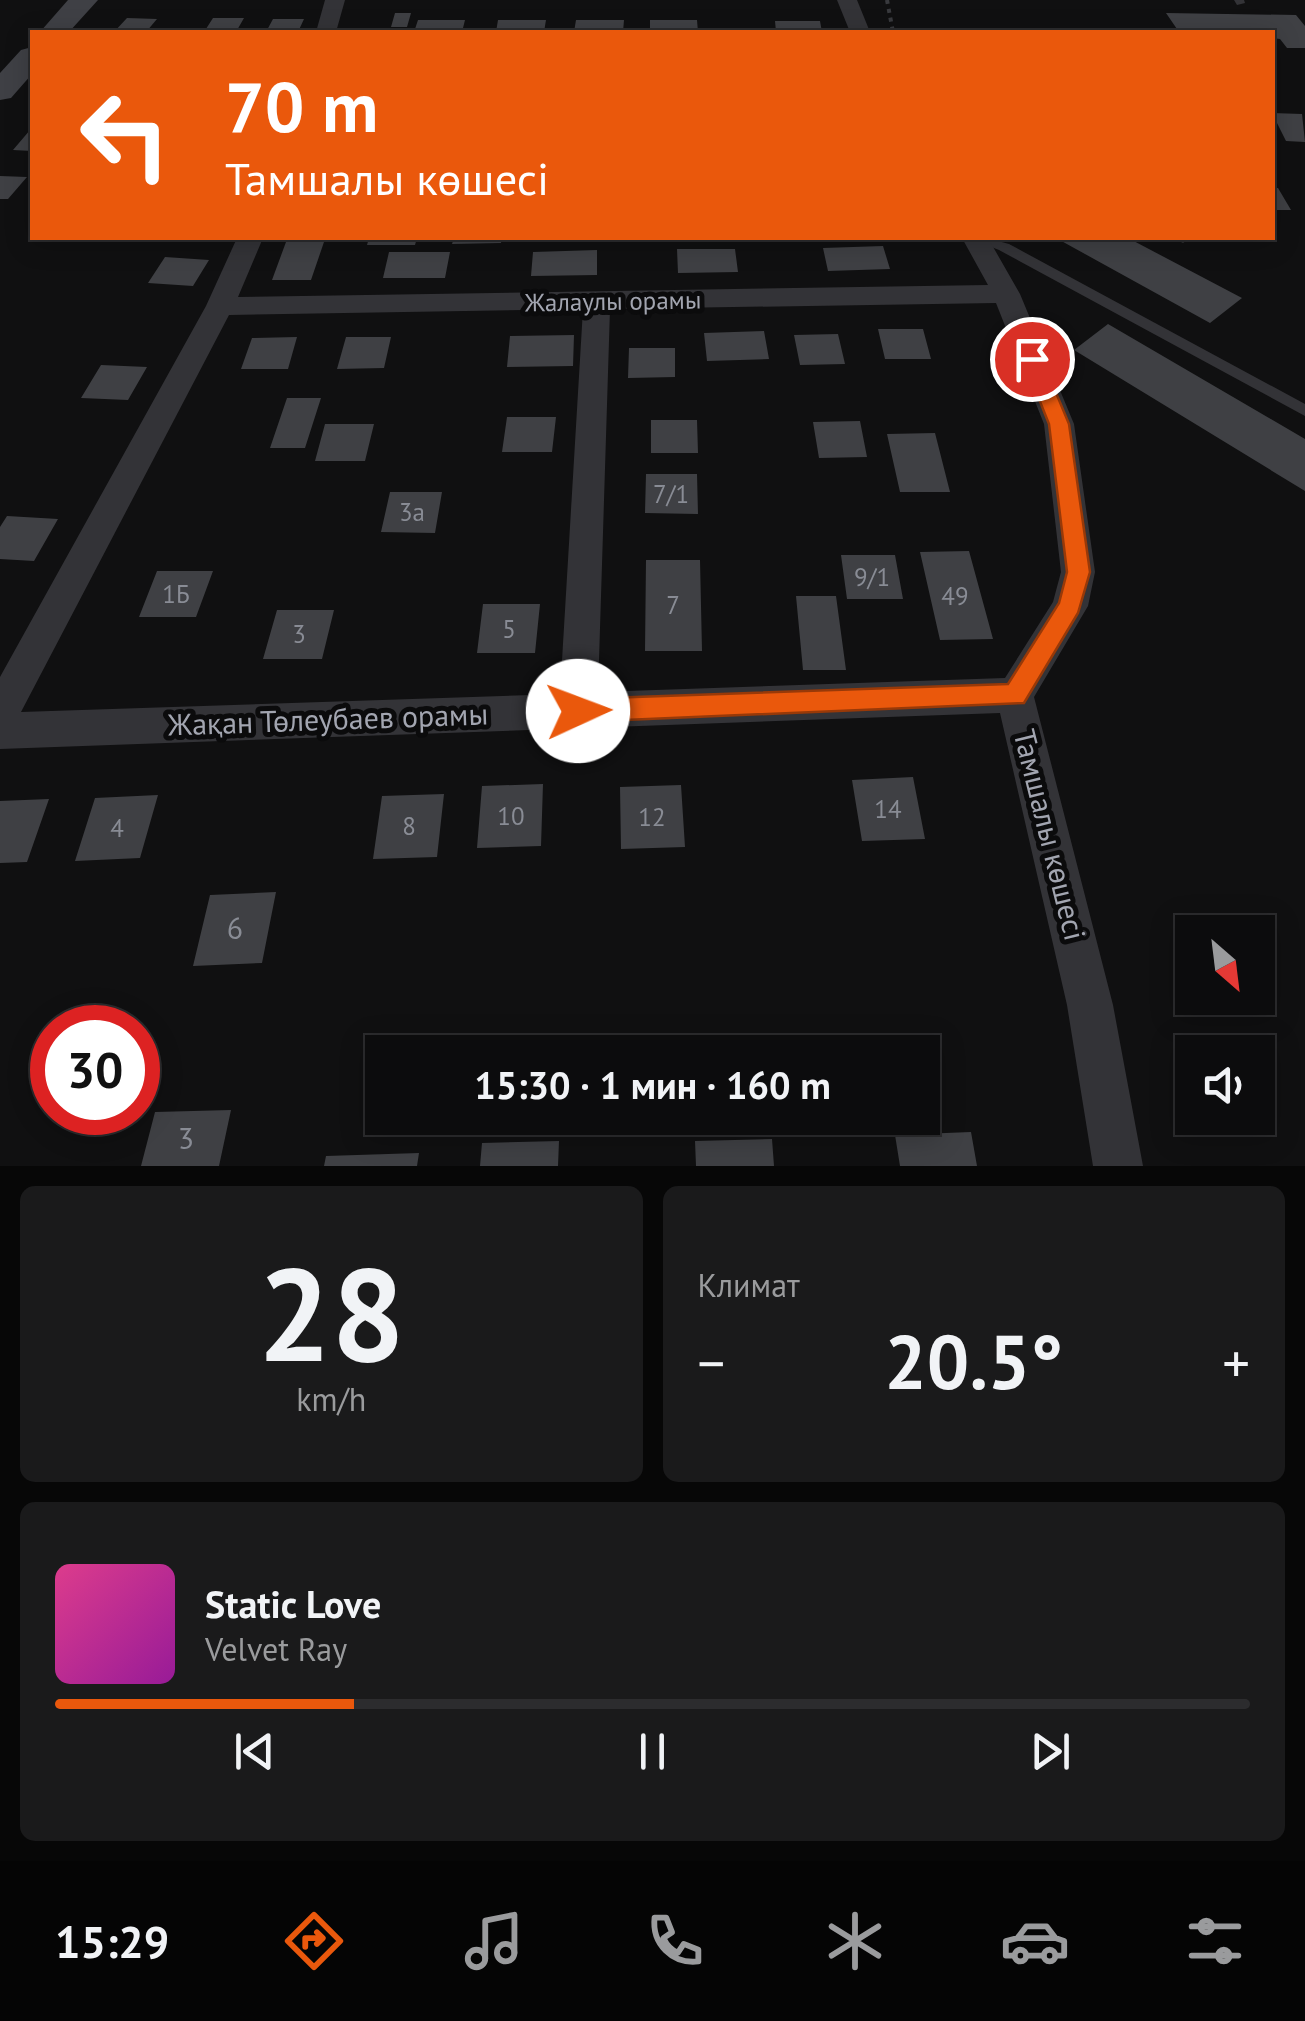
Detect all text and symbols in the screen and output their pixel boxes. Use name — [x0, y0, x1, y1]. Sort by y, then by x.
text: 70 m — [225, 61, 378, 151]
icon: left — [60, 70, 190, 200]
text: Тамшалы көшесі — [225, 149, 549, 207]
street label: Жалаулы орамы — [523, 283, 702, 319]
pin — [990, 317, 1075, 402]
icon: arrive — [1005, 332, 1060, 387]
house number: 7/1 — [653, 478, 689, 510]
house number: 3а — [399, 496, 425, 528]
house number: 9/1 — [854, 561, 890, 593]
house number: 1Б — [162, 578, 190, 610]
house number: 49 — [941, 580, 969, 612]
house number: 7 — [666, 589, 680, 621]
house number: 5 — [502, 613, 516, 645]
house number: 3 — [292, 618, 306, 650]
position arrow — [526, 659, 630, 763]
street label: Жақан Төлеубаев орамы — [166, 693, 489, 744]
street label: Тамшалы көшесі — [1005, 725, 1096, 944]
house number: 14 — [874, 793, 902, 825]
house number: 10 — [497, 800, 525, 832]
house number: 12 — [638, 801, 666, 833]
house number: 8 — [402, 810, 416, 842]
house number: 4 — [110, 812, 124, 844]
house number: 6 — [227, 908, 243, 947]
north arrow — [1175, 915, 1275, 1015]
map controls — [1175, 915, 1275, 1135]
speed limit sign: 30 — [30, 1005, 160, 1135]
button: sound — [1175, 1035, 1275, 1135]
text: 15:30 · 1 мин · 160 m — [474, 1060, 831, 1109]
house number: 3 — [178, 1118, 194, 1157]
text: 28 — [258, 1229, 405, 1397]
text: Климат — [698, 1264, 800, 1306]
text: 20.5° — [884, 1313, 1063, 1410]
text: − — [698, 1327, 725, 1398]
text: + — [1222, 1327, 1250, 1398]
text: km/h — [296, 1378, 366, 1420]
text: Static Love — [205, 1579, 381, 1628]
text: Velvet Ray — [205, 1628, 347, 1670]
icon: previous — [227, 1724, 282, 1779]
icon: pause — [625, 1724, 680, 1779]
icon: next — [1023, 1724, 1078, 1779]
icon: directions — [279, 1906, 349, 1976]
icon: music — [459, 1906, 529, 1976]
icon: phone — [640, 1906, 710, 1976]
icon: climate — [820, 1906, 890, 1976]
icon: car — [1000, 1906, 1070, 1976]
icon: filters — [1180, 1906, 1250, 1976]
text: 15:29 — [55, 1912, 169, 1970]

